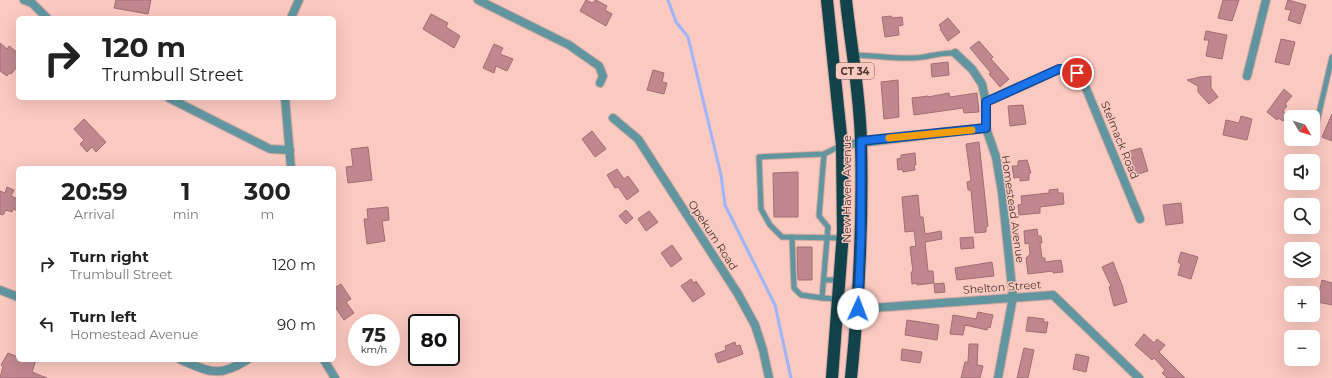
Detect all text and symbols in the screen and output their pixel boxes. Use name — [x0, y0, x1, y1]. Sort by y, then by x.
text: 120 m — [102, 30, 186, 64]
icon: right — [36, 32, 88, 84]
pin — [1060, 56, 1094, 90]
icon: arrive — [1066, 62, 1088, 84]
road number: CT 34 — [836, 63, 874, 79]
text: Trumbull Street — [102, 64, 244, 86]
street label: Stelmack Road — [1098, 99, 1142, 181]
north arrow — [1284, 110, 1320, 146]
map controls — [1284, 110, 1320, 366]
street label: New Haven Avenue — [840, 135, 854, 243]
street label: Homestead Avenue — [999, 154, 1028, 264]
button: sound — [1284, 154, 1320, 190]
text: 20:59 — [61, 177, 128, 206]
text: 1 — [181, 177, 190, 206]
text: 300 — [244, 177, 291, 206]
street label: Opekum Road — [685, 197, 741, 273]
button: search — [1284, 198, 1320, 234]
text: Arrival — [74, 206, 115, 222]
text: min — [173, 206, 199, 222]
text: m — [260, 206, 274, 222]
button: layers — [1284, 242, 1320, 278]
text: Turn right — [70, 247, 149, 266]
icon: right — [36, 253, 58, 275]
text: 120 m — [272, 255, 316, 274]
text: Trumbull Street — [70, 266, 172, 282]
street label: Shelton Street — [962, 277, 1042, 297]
button: + — [1284, 286, 1320, 322]
position arrow — [837, 288, 879, 330]
text: Turn left — [70, 307, 137, 326]
icon: left — [36, 313, 58, 335]
speed limit sign: 80 — [408, 314, 460, 366]
text: 90 m — [277, 315, 316, 334]
text: 75 — [362, 323, 386, 347]
text: Homestead Avenue — [70, 326, 198, 342]
button: − — [1284, 330, 1320, 366]
text: km/h — [361, 343, 387, 356]

